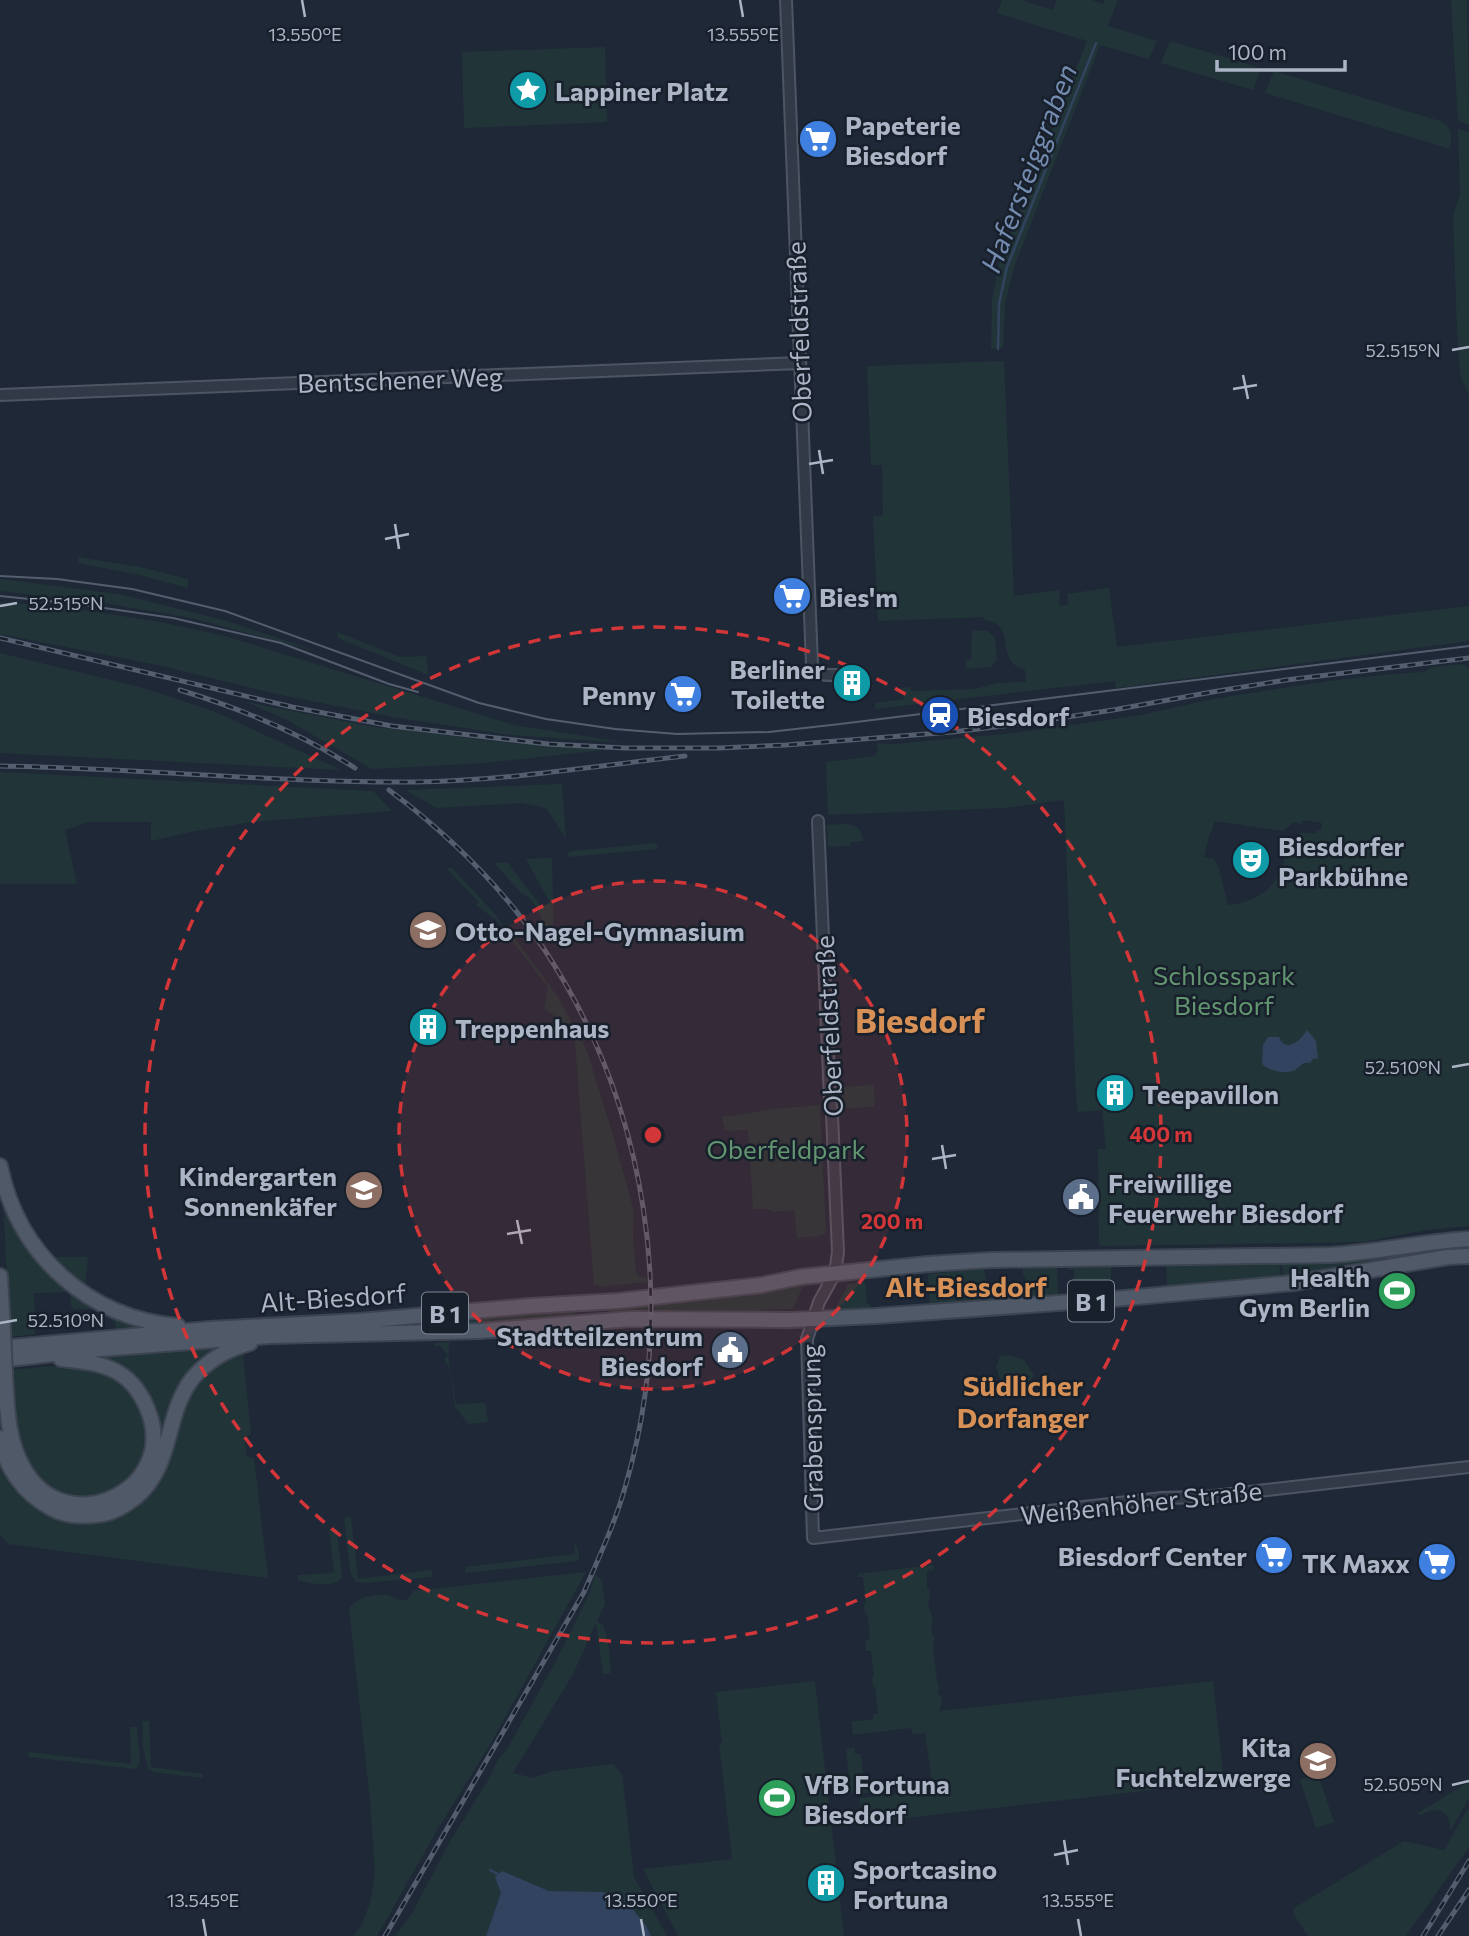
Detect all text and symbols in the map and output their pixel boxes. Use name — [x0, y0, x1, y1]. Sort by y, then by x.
text: 13.550°E — [268, 23, 342, 45]
text: 13.555°E — [707, 23, 779, 45]
scale bar — [1217, 28, 1345, 72]
text: 100 m — [1228, 39, 1287, 64]
water label: Hafersteiggraben — [973, 59, 1083, 277]
place icon: Lappiner Platz — [507, 69, 549, 111]
place label: Lappiner Platz — [555, 75, 728, 106]
place label: Papeterie Biesdorf — [845, 109, 961, 170]
supermarket icon: Papeterie Biesdorf — [797, 118, 839, 160]
street label: Oberfeldstraße — [779, 241, 817, 423]
text: 52.515°N — [1365, 339, 1441, 361]
street label: Bentschener Weg — [297, 360, 503, 398]
supermarket icon: Bies'm — [771, 575, 813, 617]
place label: Bies'm — [819, 581, 898, 612]
text: 52.515°N — [28, 592, 104, 614]
place label: Berliner Toilette — [730, 653, 825, 714]
building icon: Berliner Toilette — [831, 662, 873, 704]
supermarket icon: Penny — [662, 673, 704, 715]
place label: Penny — [582, 679, 656, 710]
station icon: Biesdorf — [919, 694, 961, 736]
place label: Biesdorf — [967, 700, 1070, 731]
place label: Biesdorfer Parkbühne — [1278, 830, 1408, 891]
theatre icon: Biesdorfer Parkbühne — [1230, 839, 1272, 881]
school or university icon: Otto-Nagel-Gymnasium — [407, 909, 449, 951]
place label: Otto-Nagel-Gymnasium — [455, 915, 745, 946]
street label: Oberfeldstraße — [808, 935, 848, 1117]
park label: Schlosspark Biesdorf — [1153, 959, 1295, 1020]
district label: Biesdorf — [855, 999, 985, 1040]
building icon: Treppenhaus — [407, 1006, 449, 1048]
place label: Treppenhaus — [455, 1012, 609, 1043]
text: 52.510°N — [1365, 1056, 1441, 1078]
building icon: Teepavillon — [1094, 1072, 1136, 1114]
place label: Teepavillon — [1142, 1078, 1279, 1109]
text: 400 m — [1129, 1121, 1193, 1146]
centre of rings — [641, 1123, 665, 1147]
park label: Oberfeldpark — [706, 1133, 866, 1164]
place label: Kindergarten Sonnenkäfer — [179, 1160, 337, 1221]
place label: Freiwillige Feuerwehr Biesdorf — [1108, 1167, 1344, 1228]
school or university icon: Kindergarten Sonnenkäfer — [343, 1169, 385, 1211]
public building icon: Freiwillige Feuerwehr Biesdorf — [1060, 1176, 1102, 1218]
text: 200 m — [861, 1208, 923, 1233]
place label: Health Gym Berlin — [1239, 1261, 1370, 1322]
district label: Alt-Biesdorf — [885, 1269, 1047, 1303]
sports icon: Health Gym Berlin — [1376, 1270, 1418, 1312]
street label: Alt-Biesdorf — [259, 1276, 408, 1318]
road number: B 1 — [1068, 1280, 1114, 1322]
road number: B 1 — [422, 1293, 468, 1334]
text: 52.510°N — [28, 1309, 104, 1331]
place label: Stadtteilzentrum Biesdorf — [497, 1320, 703, 1381]
public building icon: Stadtteilzentrum Biesdorf — [709, 1329, 751, 1371]
street label: Grabensprung — [794, 1344, 828, 1512]
district label: Südlicher Dorfanger — [957, 1368, 1090, 1434]
street label: Weißenhöher Straße — [1019, 1474, 1263, 1530]
supermarket icon: Biesdorf Center — [1253, 1534, 1295, 1576]
place label: Biesdorf Center — [1058, 1540, 1247, 1571]
supermarket icon: TK Maxx — [1416, 1541, 1458, 1583]
place label: TK Maxx — [1302, 1547, 1410, 1578]
place label: Kita Fuchtelzwerge — [1115, 1731, 1291, 1792]
school or university icon: Kita Fuchtelzwerge — [1297, 1740, 1339, 1782]
place label: VfB Fortuna Biesdorf — [804, 1768, 950, 1829]
text: 52.505°N — [1363, 1773, 1443, 1795]
sports icon: VfB Fortuna Biesdorf — [756, 1777, 798, 1819]
place label: Sportcasino Fortuna — [853, 1853, 997, 1914]
building icon: Sportcasino Fortuna — [805, 1862, 847, 1904]
text: 13.545°E — [167, 1889, 239, 1911]
text: 13.550°E — [604, 1889, 678, 1911]
text: 13.555°E — [1042, 1889, 1114, 1911]

